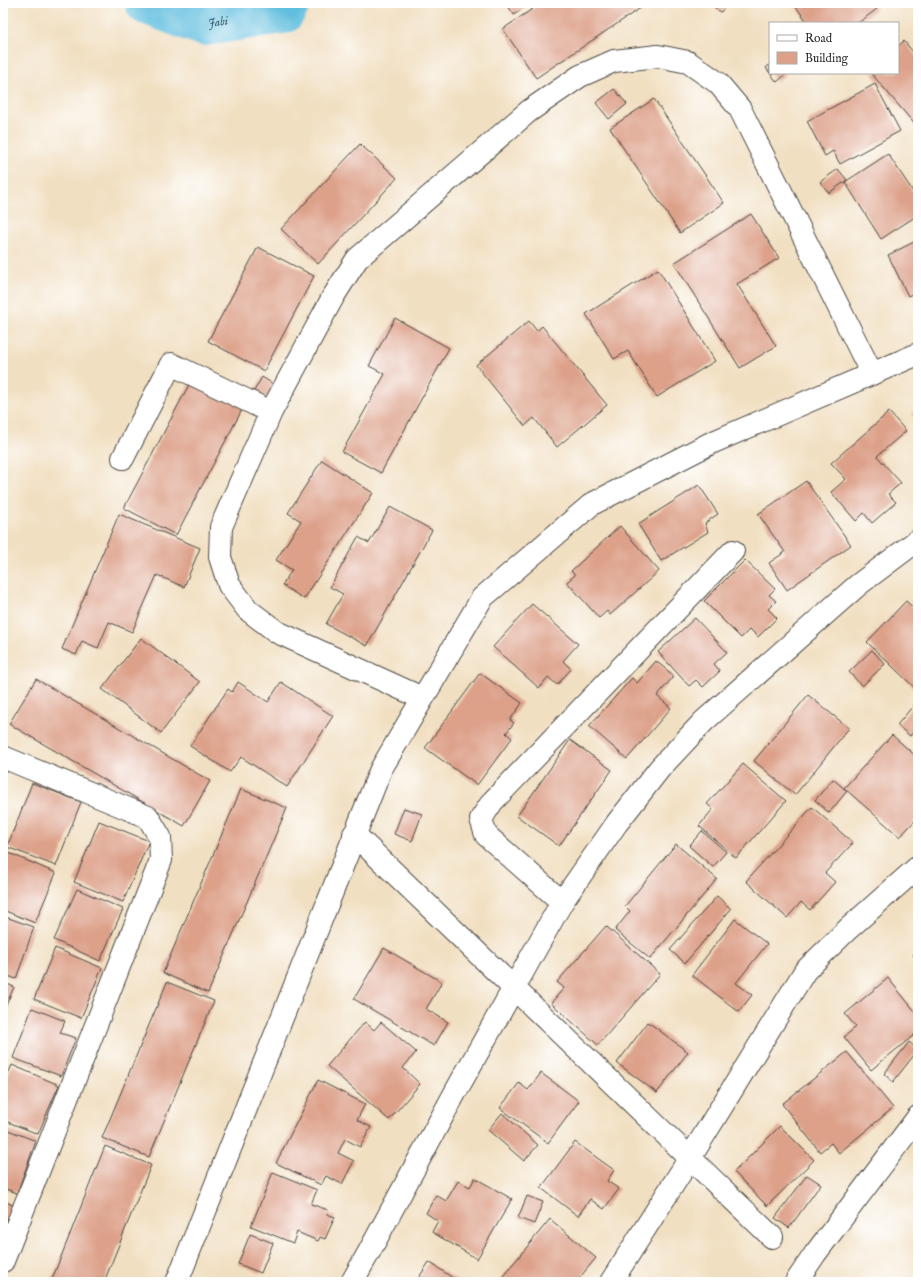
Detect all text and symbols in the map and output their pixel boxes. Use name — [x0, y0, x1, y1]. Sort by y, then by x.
water label: Jabi — [207, 13, 231, 31]
legend — [769, 22, 899, 74]
text: Road — [805, 31, 833, 46]
text: Building — [805, 51, 849, 66]

